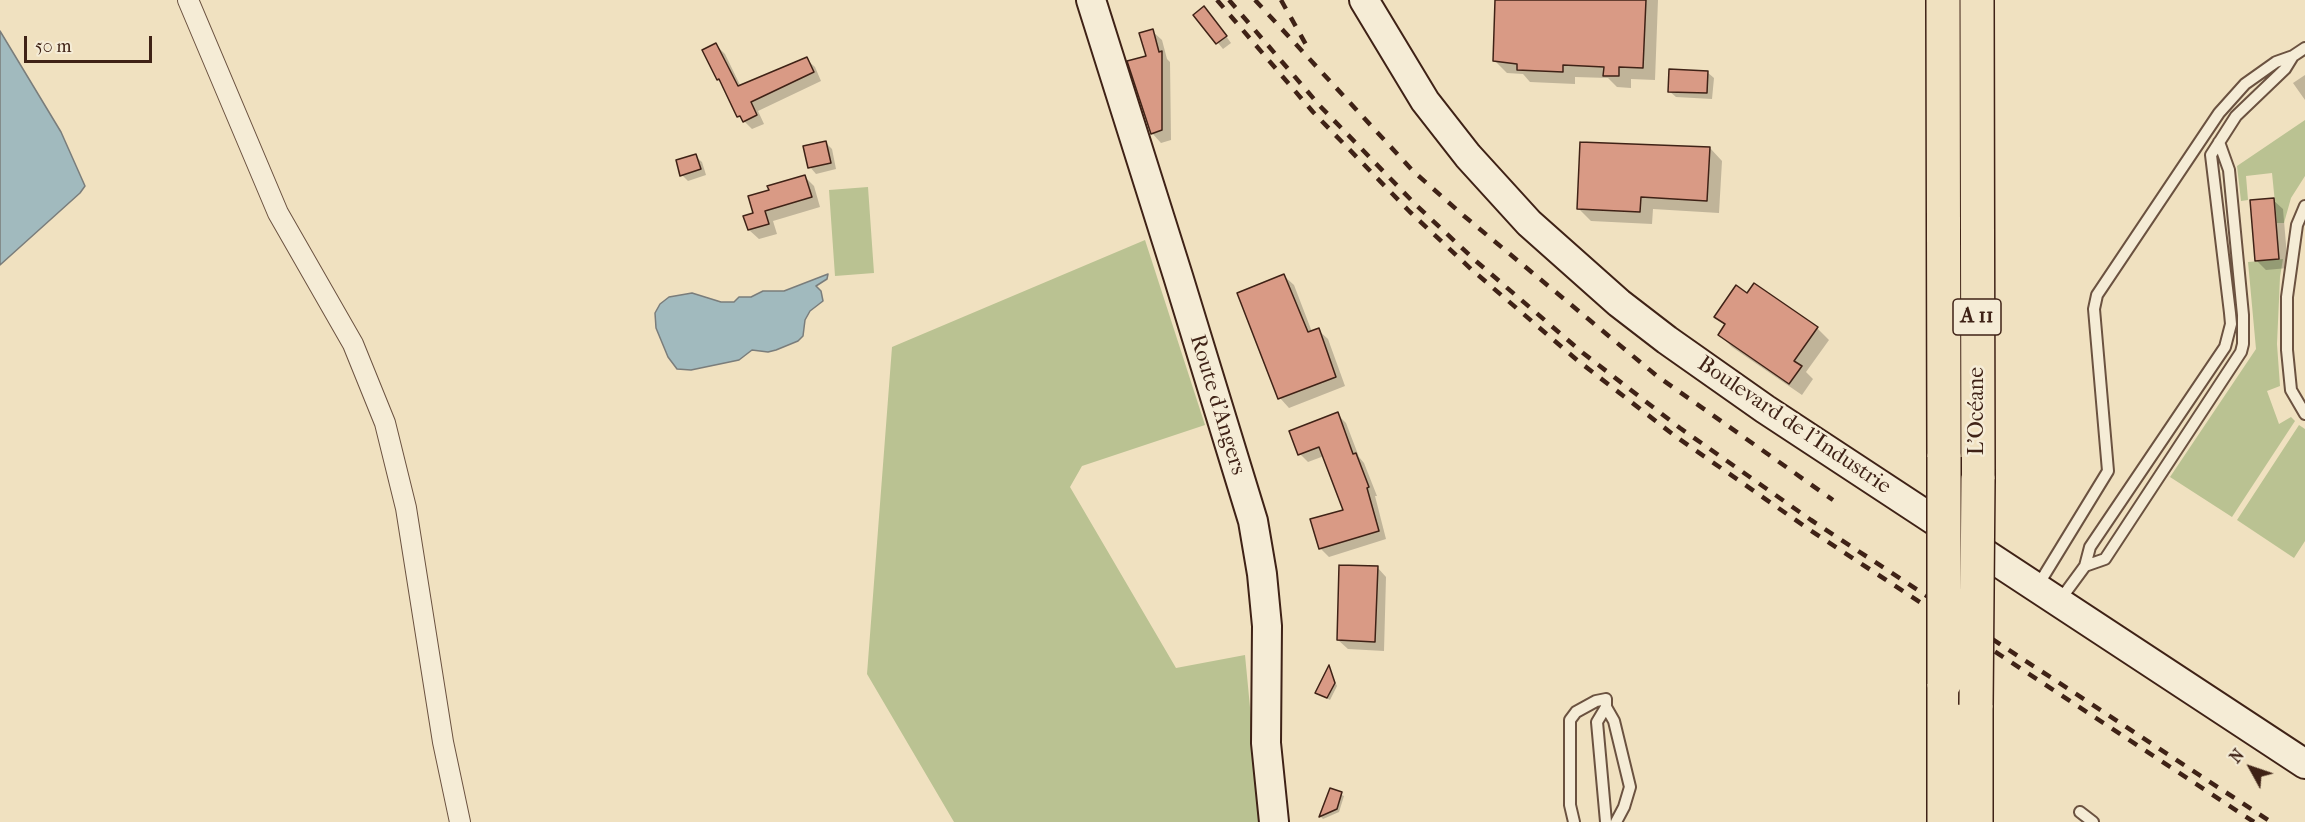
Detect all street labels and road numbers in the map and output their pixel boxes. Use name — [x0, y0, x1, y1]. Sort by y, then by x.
road number: A 11 — [1953, 299, 2001, 335]
street label: Route d'Angers — [1183, 332, 1251, 478]
street label: Boulevard de l'Industrie — [1692, 351, 1896, 501]
street label: L’Océane — [1965, 367, 1991, 455]

